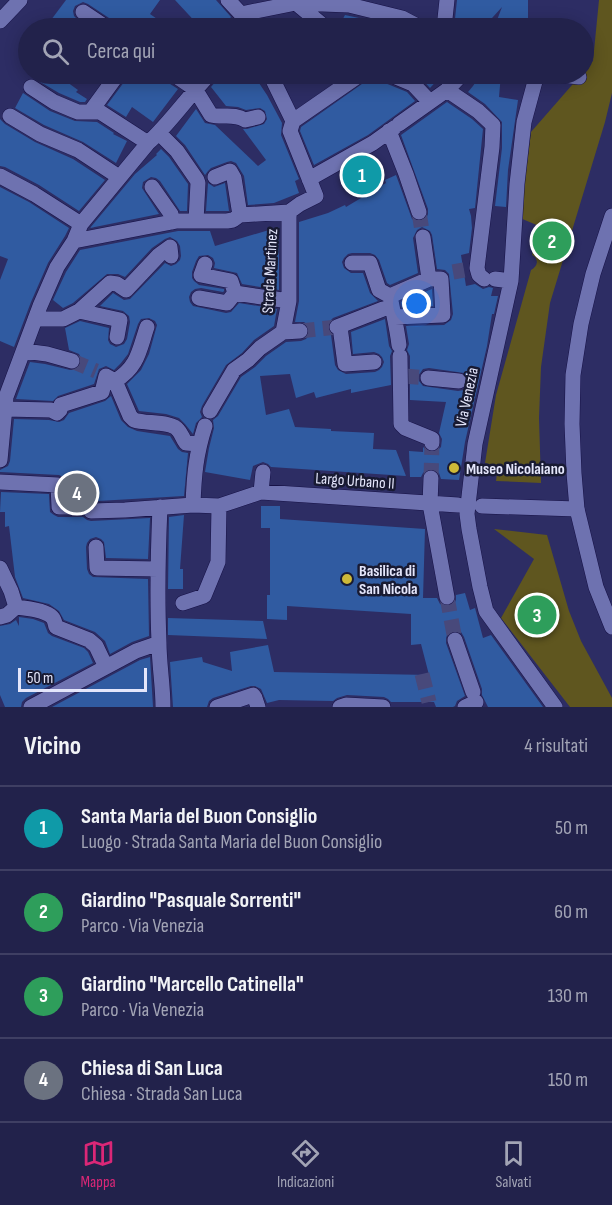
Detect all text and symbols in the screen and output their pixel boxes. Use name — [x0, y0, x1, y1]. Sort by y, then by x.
search box — [18, 18, 594, 84]
icon: search — [39, 35, 72, 68]
text: Cerca qui — [87, 38, 155, 65]
pin: 1 — [342, 152, 382, 198]
pin: 2 — [532, 218, 572, 264]
street label: Strada Martinez — [259, 228, 282, 314]
your location — [402, 289, 431, 318]
street label: Via Venezia — [452, 366, 483, 429]
place label: Museo Nicolaiano — [466, 460, 565, 479]
marker: Museo Nicolaiano — [447, 461, 461, 475]
street label: Largo Urbano II — [315, 469, 395, 494]
pin: 4 — [58, 470, 97, 516]
place label: Basilica di San Nicola — [359, 562, 418, 599]
marker: Basilica di San Nicola — [340, 572, 354, 586]
pin: 3 — [518, 592, 556, 638]
scale bar — [18, 665, 147, 692]
text: 50 m — [27, 669, 53, 688]
text: Vicino — [24, 731, 81, 762]
text: 4 risultati — [524, 734, 588, 758]
text: Santa Maria del Buon Consiglio — [81, 803, 317, 830]
text: 1 — [40, 816, 47, 840]
text: 50 m — [555, 816, 588, 840]
text: Luogo · Strada Santa Maria del Buon Consiglio — [81, 830, 382, 854]
text: Giardino "Pasquale Sorrenti" — [81, 887, 301, 914]
text: 2 — [39, 900, 48, 924]
text: 60 m — [554, 900, 588, 924]
text: Parco · Via Venezia — [81, 914, 204, 938]
text: Giardino "Marcello Catinella" — [81, 971, 304, 998]
text: 3 — [39, 984, 48, 1008]
text: 130 m — [548, 984, 588, 1008]
text: Parco · Via Venezia — [81, 998, 204, 1022]
text: Chiesa di San Luca — [81, 1055, 223, 1082]
text: 4 — [39, 1068, 48, 1092]
text: 150 m — [548, 1068, 588, 1092]
text: Chiesa · Strada San Luca — [81, 1082, 242, 1106]
tab: Mappa — [81, 1137, 116, 1192]
tab: Indicazioni — [277, 1137, 334, 1192]
tab: Salvati — [495, 1137, 531, 1192]

